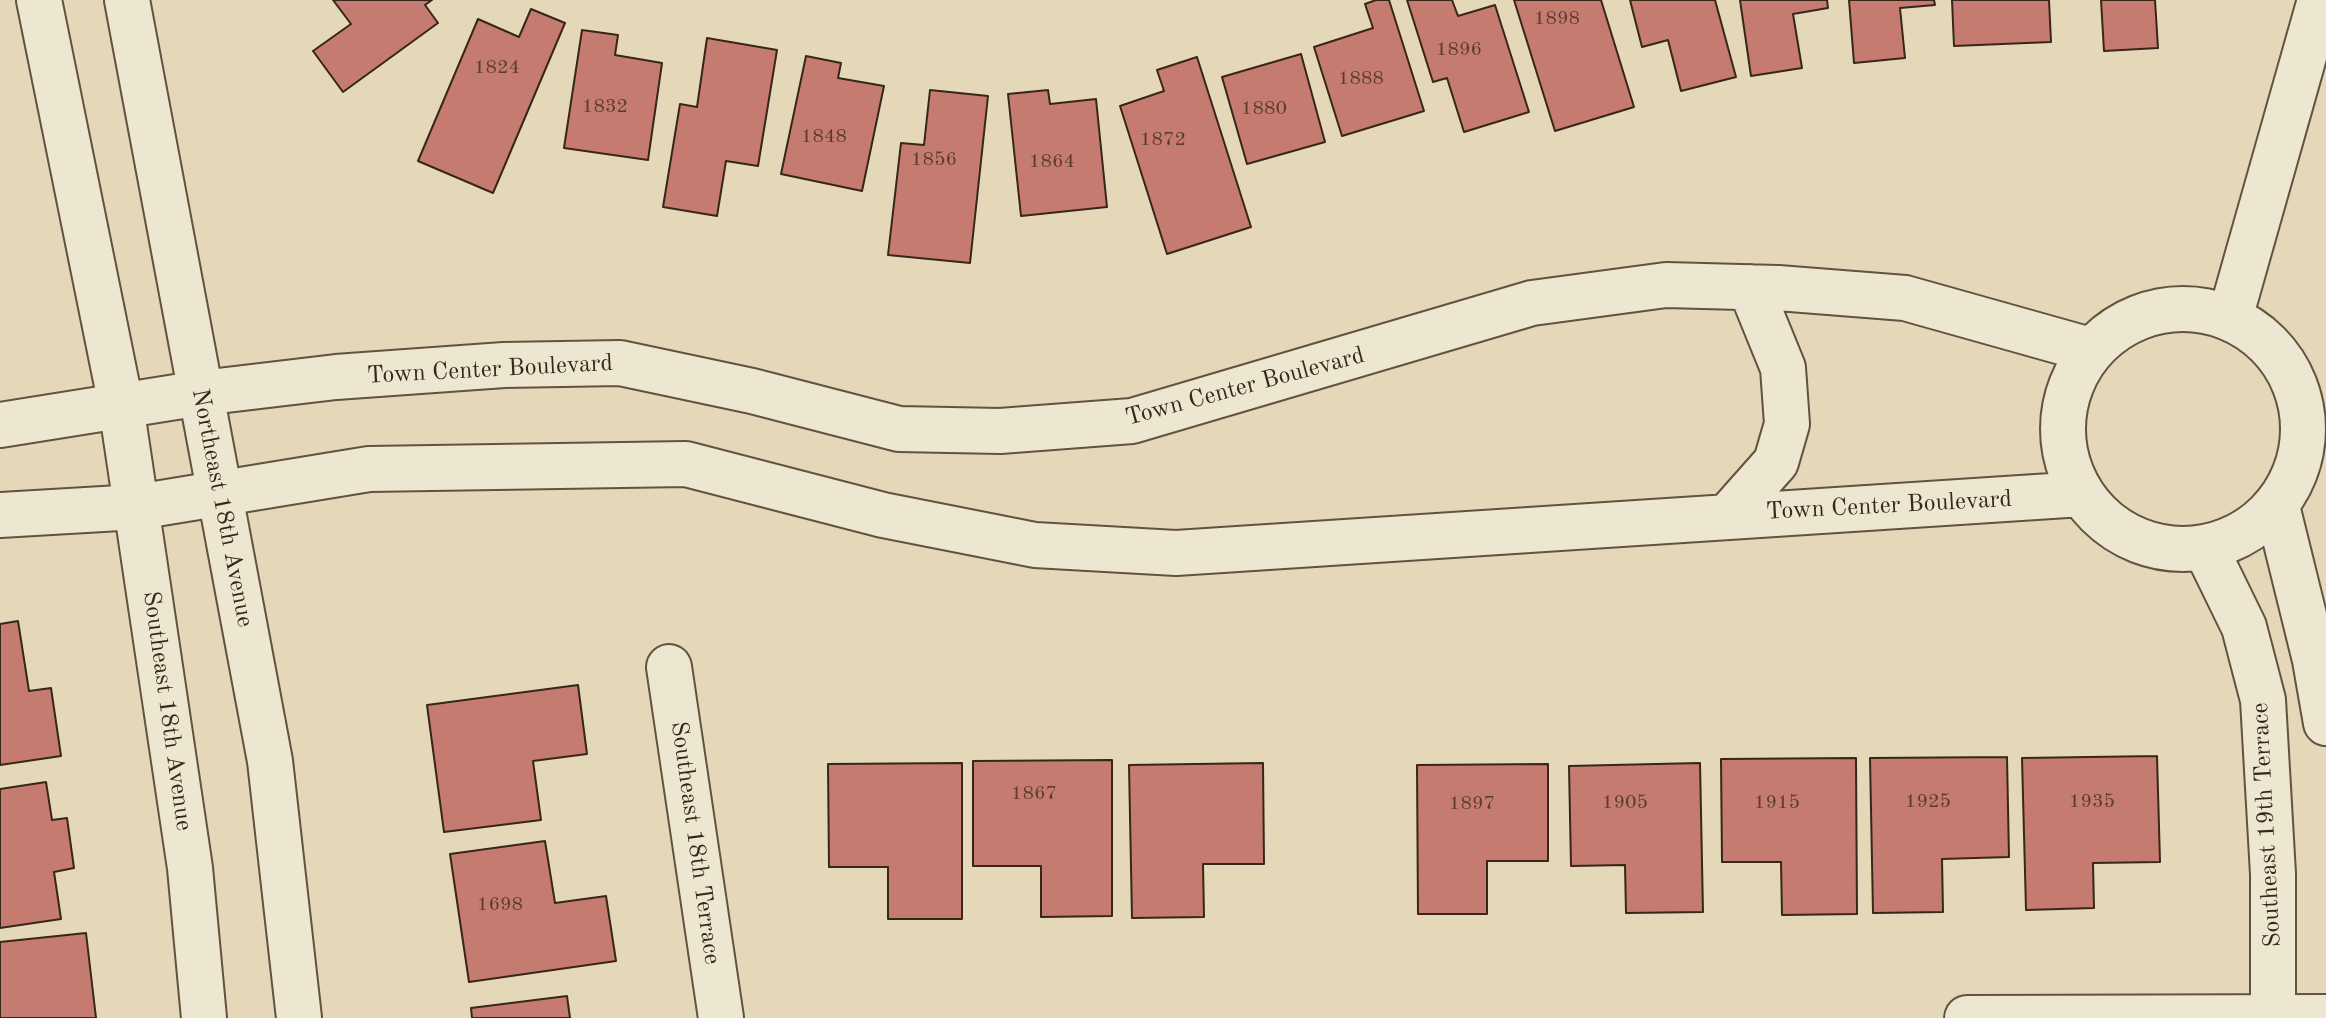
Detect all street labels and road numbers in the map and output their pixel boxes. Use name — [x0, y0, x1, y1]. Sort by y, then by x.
street label: Town Center Boulevard — [1122, 341, 1368, 433]
street label: Town Center Boulevard — [366, 349, 614, 391]
street label: Northeast 18th Avenue — [185, 386, 259, 630]
street label: Town Center Boulevard — [1765, 485, 2013, 527]
street label: Southeast 18th Avenue — [136, 589, 198, 833]
street label: Southeast 19th Terrace — [2246, 702, 2288, 948]
street label: Southeast 18th Terrace — [664, 720, 726, 966]

